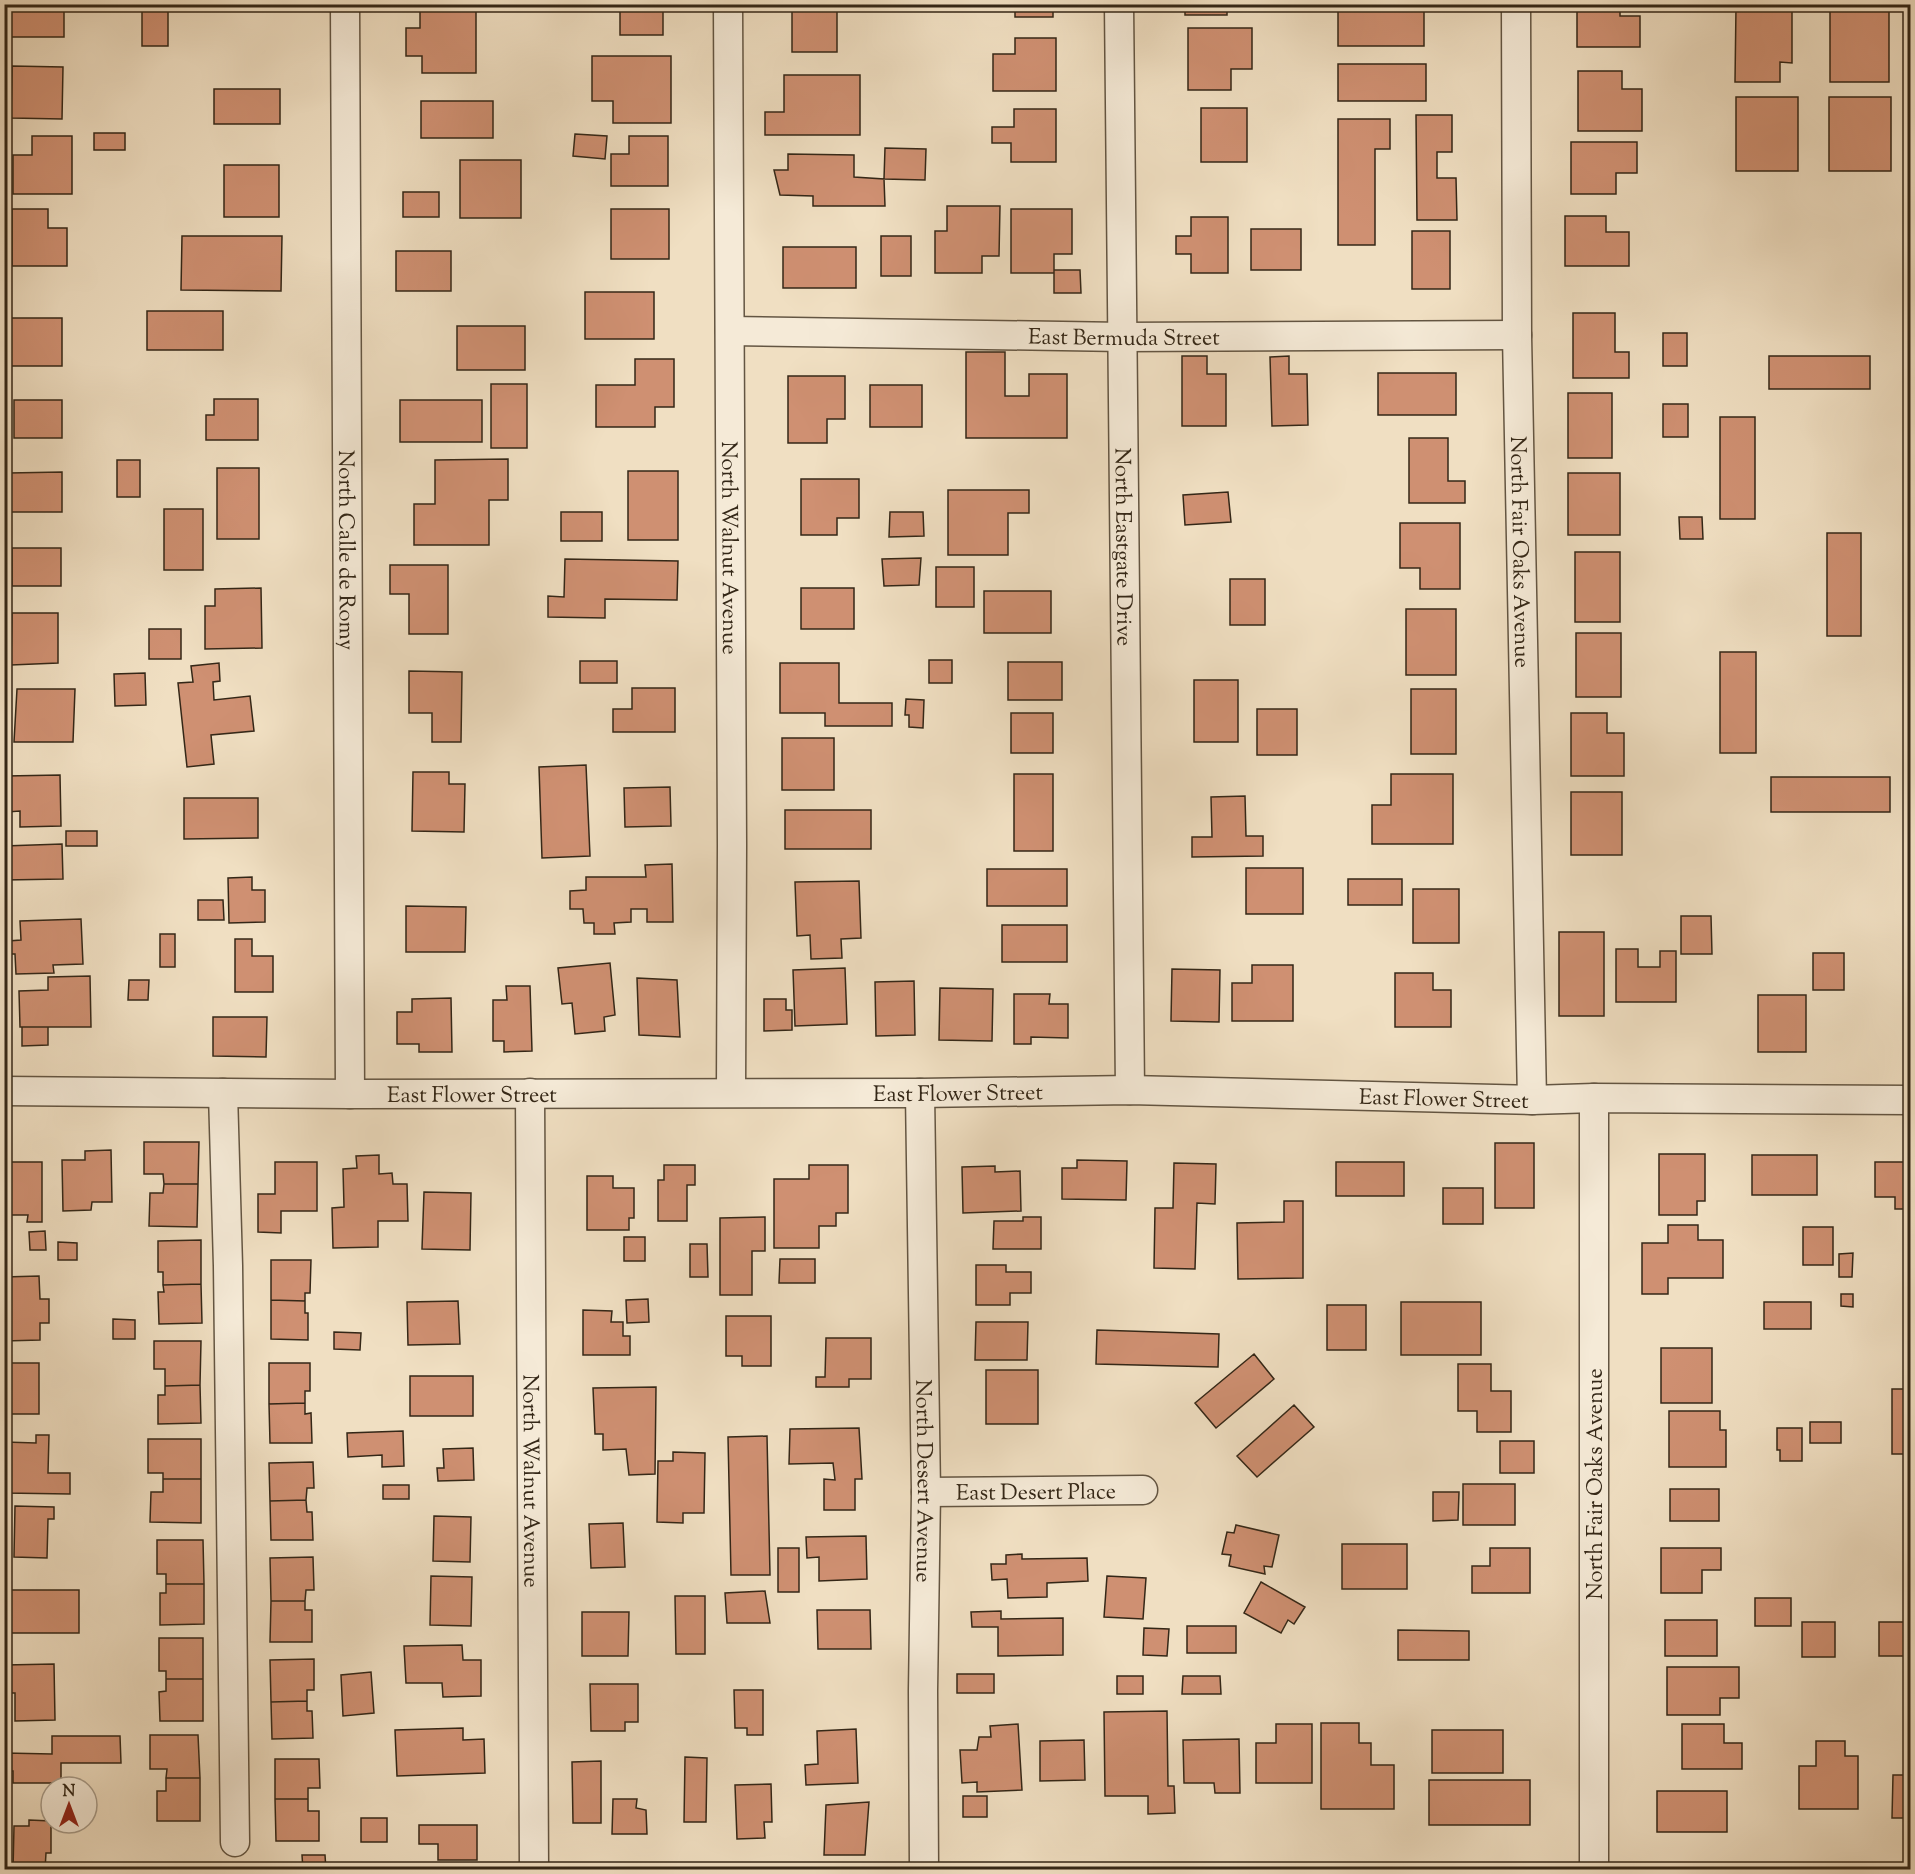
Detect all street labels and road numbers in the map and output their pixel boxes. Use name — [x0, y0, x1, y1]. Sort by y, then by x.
street label: East Bermuda Street — [1028, 323, 1220, 356]
street label: North Fair Oaks Avenue — [1500, 436, 1537, 668]
street label: North Walnut Avenue — [711, 441, 744, 655]
street label: North Eastgate Drive — [1104, 448, 1139, 646]
street label: North Calle de Romy — [328, 450, 361, 650]
street label: East Flower Street — [873, 1078, 1044, 1112]
street label: East Flower Street — [387, 1081, 557, 1113]
street label: East Flower Street — [1359, 1083, 1530, 1119]
street label: North Fair Oaks Avenue — [1581, 1368, 1613, 1600]
street label: North Walnut Avenue — [512, 1374, 546, 1588]
street label: North Desert Avenue — [905, 1379, 939, 1583]
street label: East Desert Place — [956, 1477, 1116, 1511]

